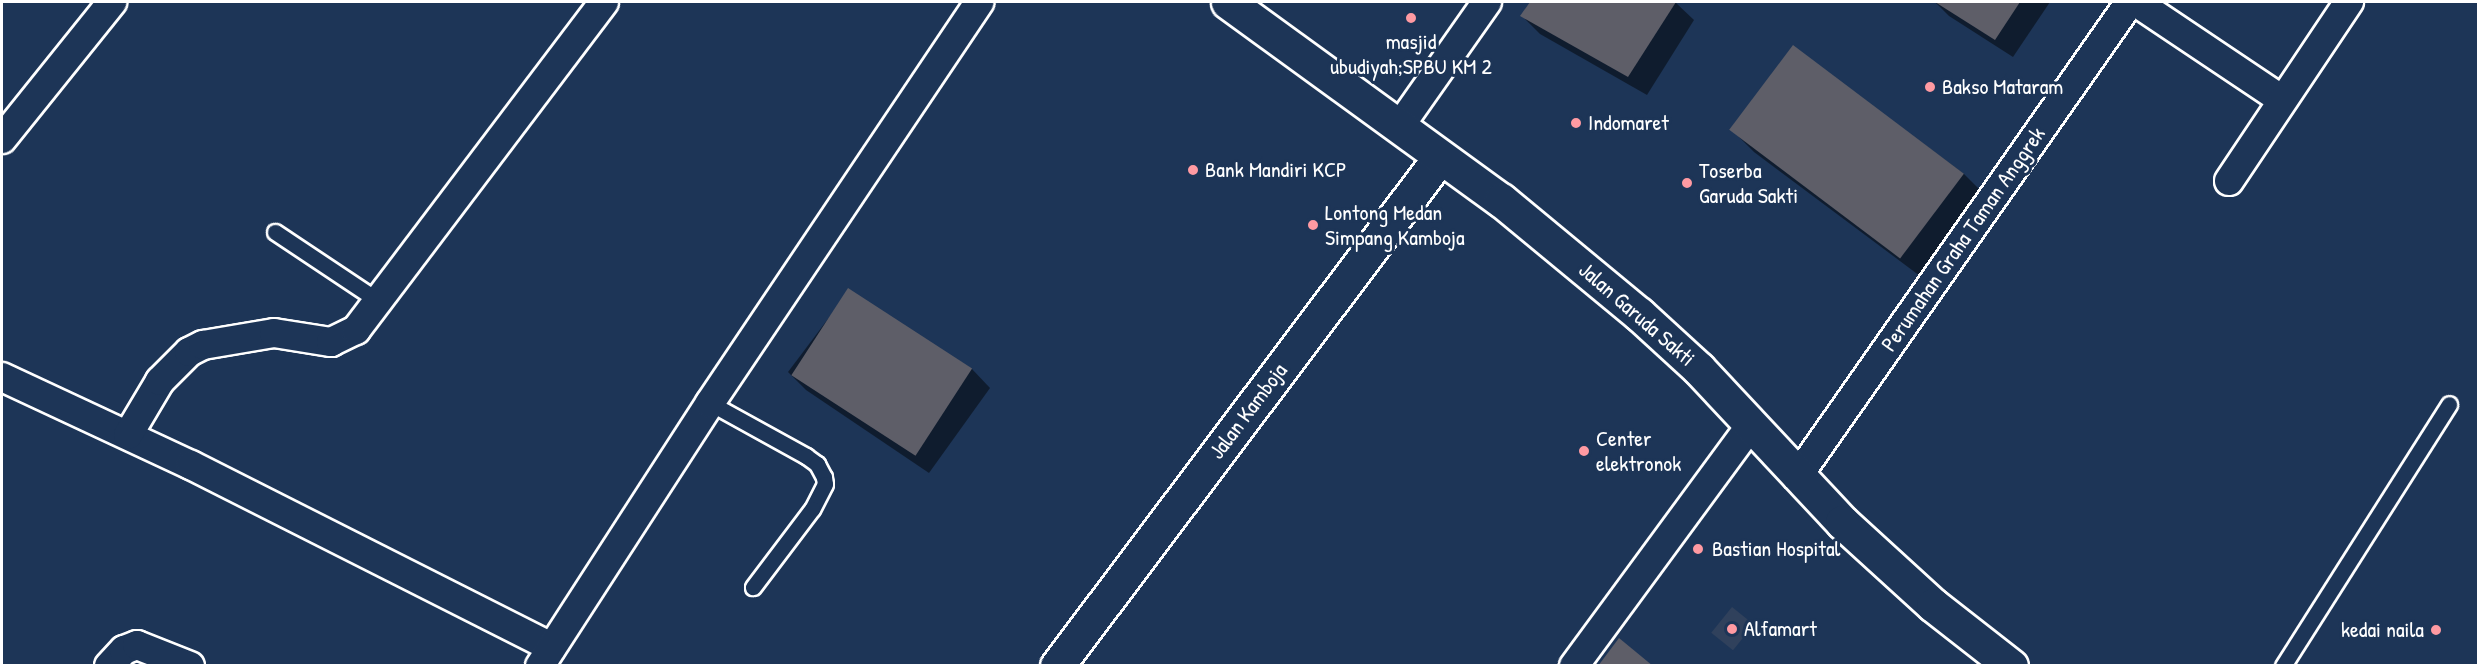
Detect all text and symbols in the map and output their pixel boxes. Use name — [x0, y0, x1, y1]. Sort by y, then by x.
marker: masjid ubudiyah;SPBU KM 2 — [1404, 11, 1418, 25]
place label: masjid ubudiyah;SPBU KM 2 — [1330, 28, 1492, 80]
place label: Bakso Mataram — [1942, 74, 2063, 100]
marker: Bakso Mataram — [1923, 80, 1937, 94]
place label: Indomaret — [1588, 110, 1669, 136]
marker: Indomaret — [1569, 116, 1583, 130]
street label: Perumahan Graha Taman Anggrek — [1875, 122, 2051, 356]
place label: Bank Mandiri KCP — [1205, 157, 1347, 183]
place label: Toserba Garuda Sakti — [1699, 157, 1798, 208]
marker: Bank Mandiri KCP — [1186, 163, 1200, 177]
marker: Toserba Garuda Sakti — [1680, 176, 1694, 190]
place label: Lontong Medan Simpang Kamboja — [1325, 199, 1465, 250]
marker: Lontong Medan Simpang Kamboja — [1306, 218, 1320, 232]
street label: Jalan Garuda Sakti — [1574, 256, 1700, 372]
street label: Jalan Kamboja — [1203, 358, 1293, 464]
place label: Center elektronok — [1596, 425, 1681, 476]
marker: Center elektronok — [1577, 444, 1591, 458]
place label: Bastian Hospital — [1712, 536, 1840, 562]
marker: Bastian Hospital — [1689, 540, 1707, 558]
place label: Alfamart — [1744, 616, 1817, 642]
place label: kedai naila — [2341, 617, 2424, 643]
marker: Alfamart — [1725, 622, 1739, 636]
marker: kedai naila — [2429, 623, 2443, 637]

